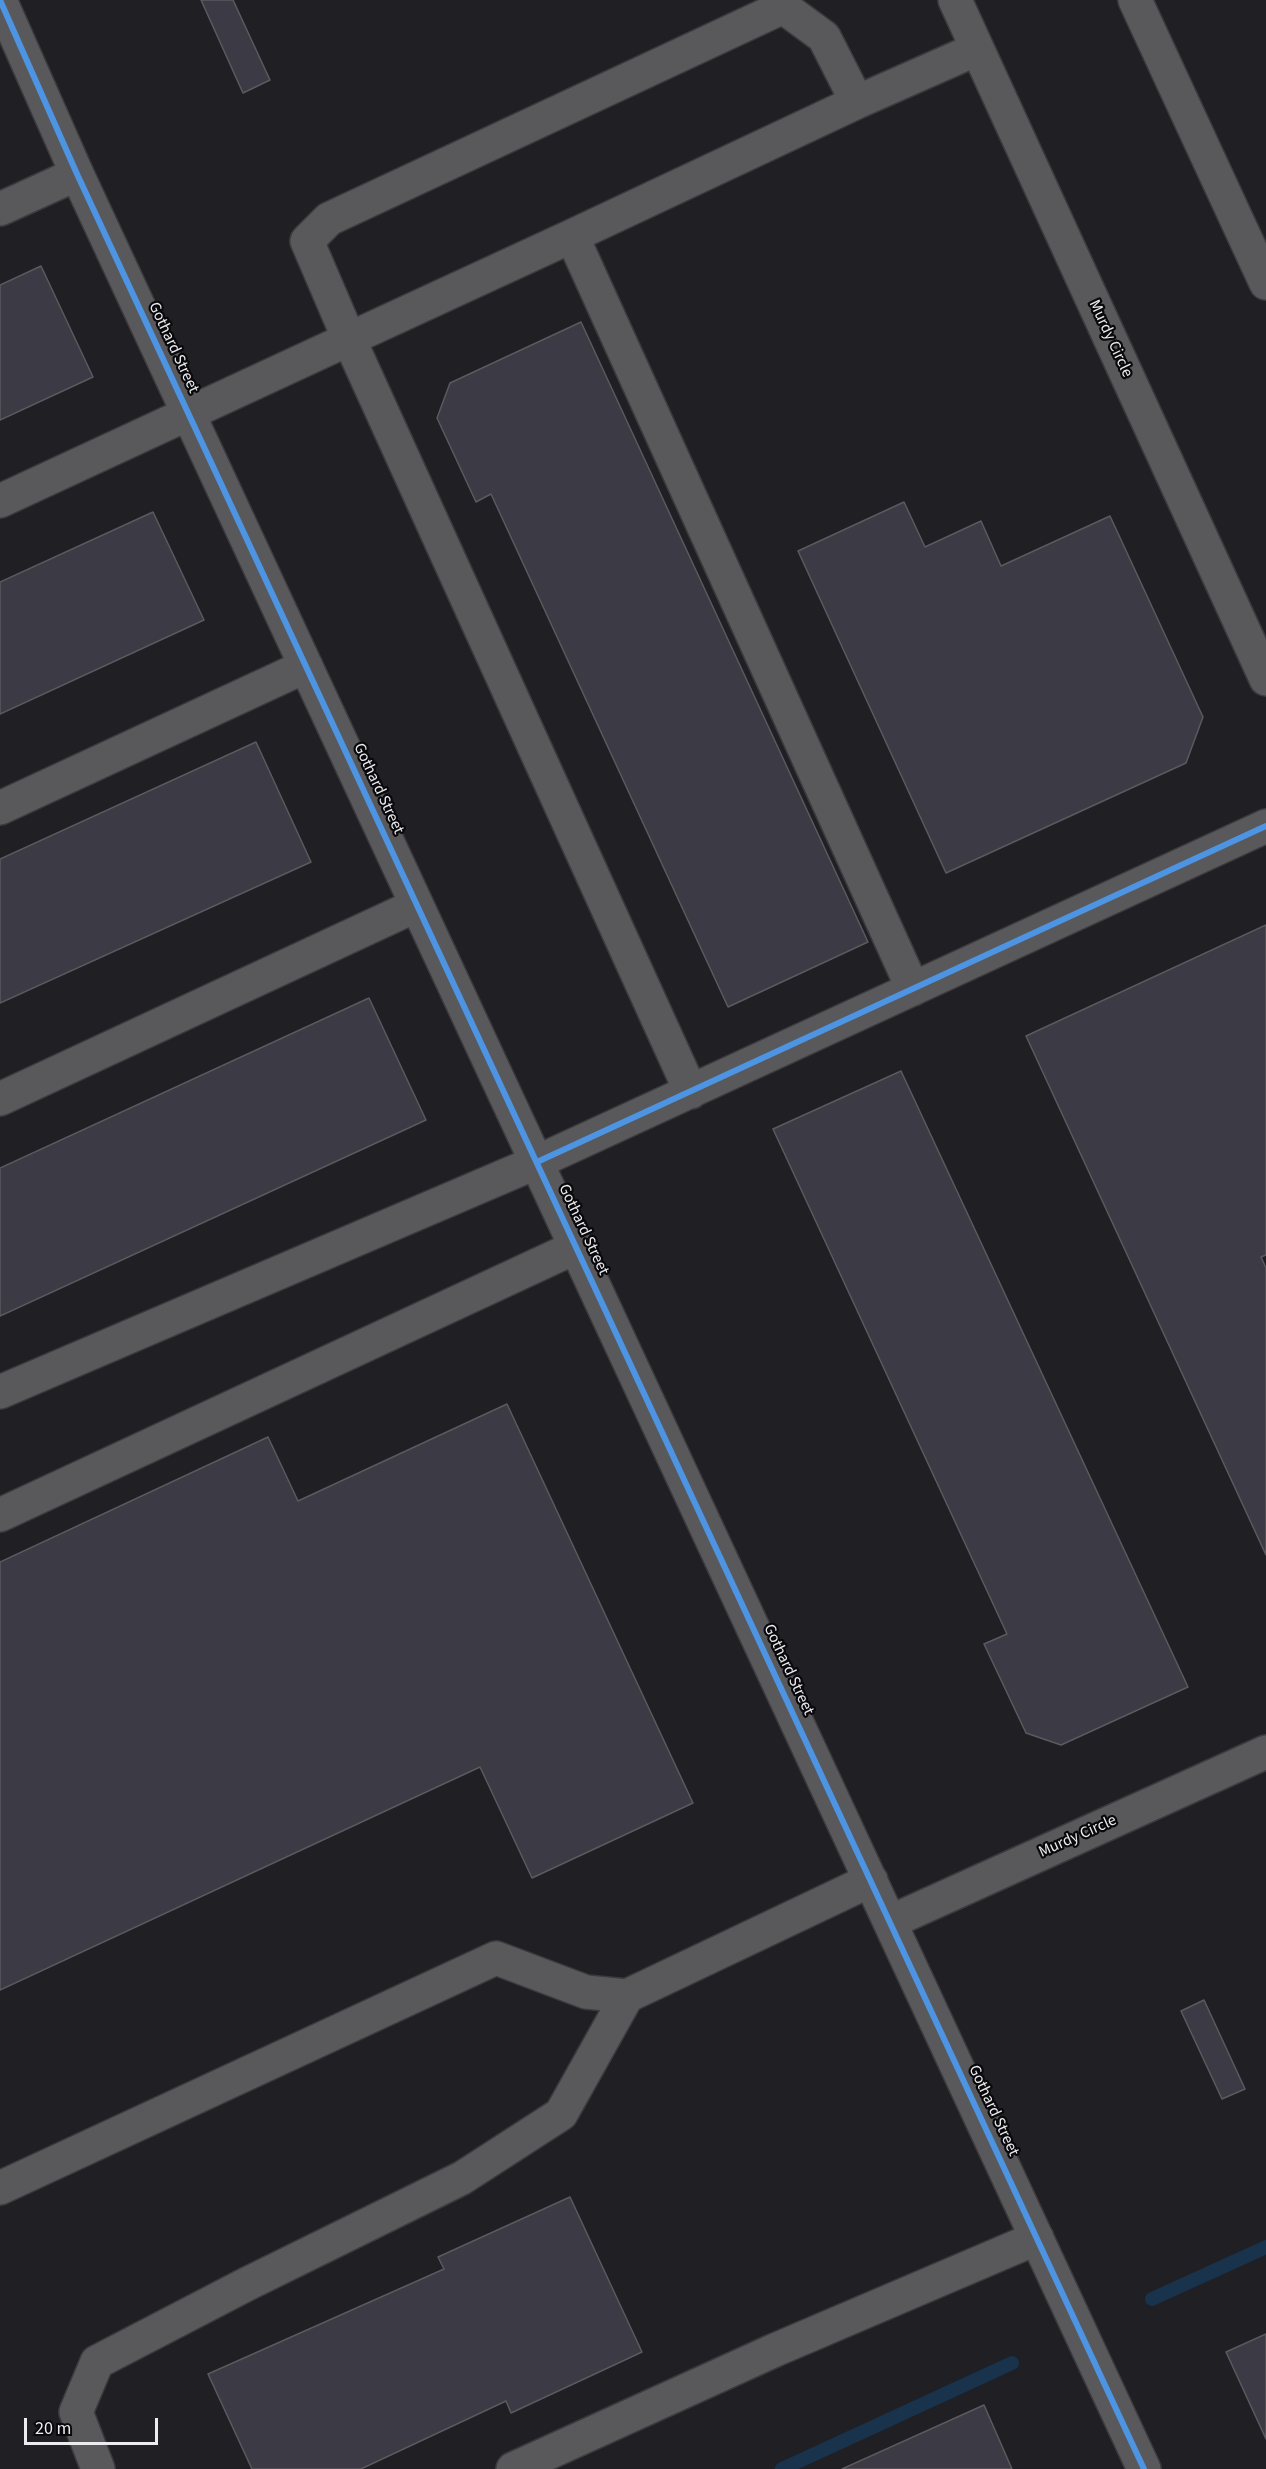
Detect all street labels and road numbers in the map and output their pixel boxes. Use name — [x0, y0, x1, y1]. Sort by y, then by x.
street label: Murdy Circle — [1084, 297, 1136, 381]
street label: Gothard Street — [144, 300, 202, 396]
street label: Gothard Street — [349, 741, 407, 837]
street label: Gothard Street — [554, 1182, 612, 1278]
street label: Gothard Street — [759, 1622, 817, 1718]
street label: Murdy Circle — [1036, 1811, 1120, 1863]
street label: Gothard Street — [964, 2063, 1022, 2159]

